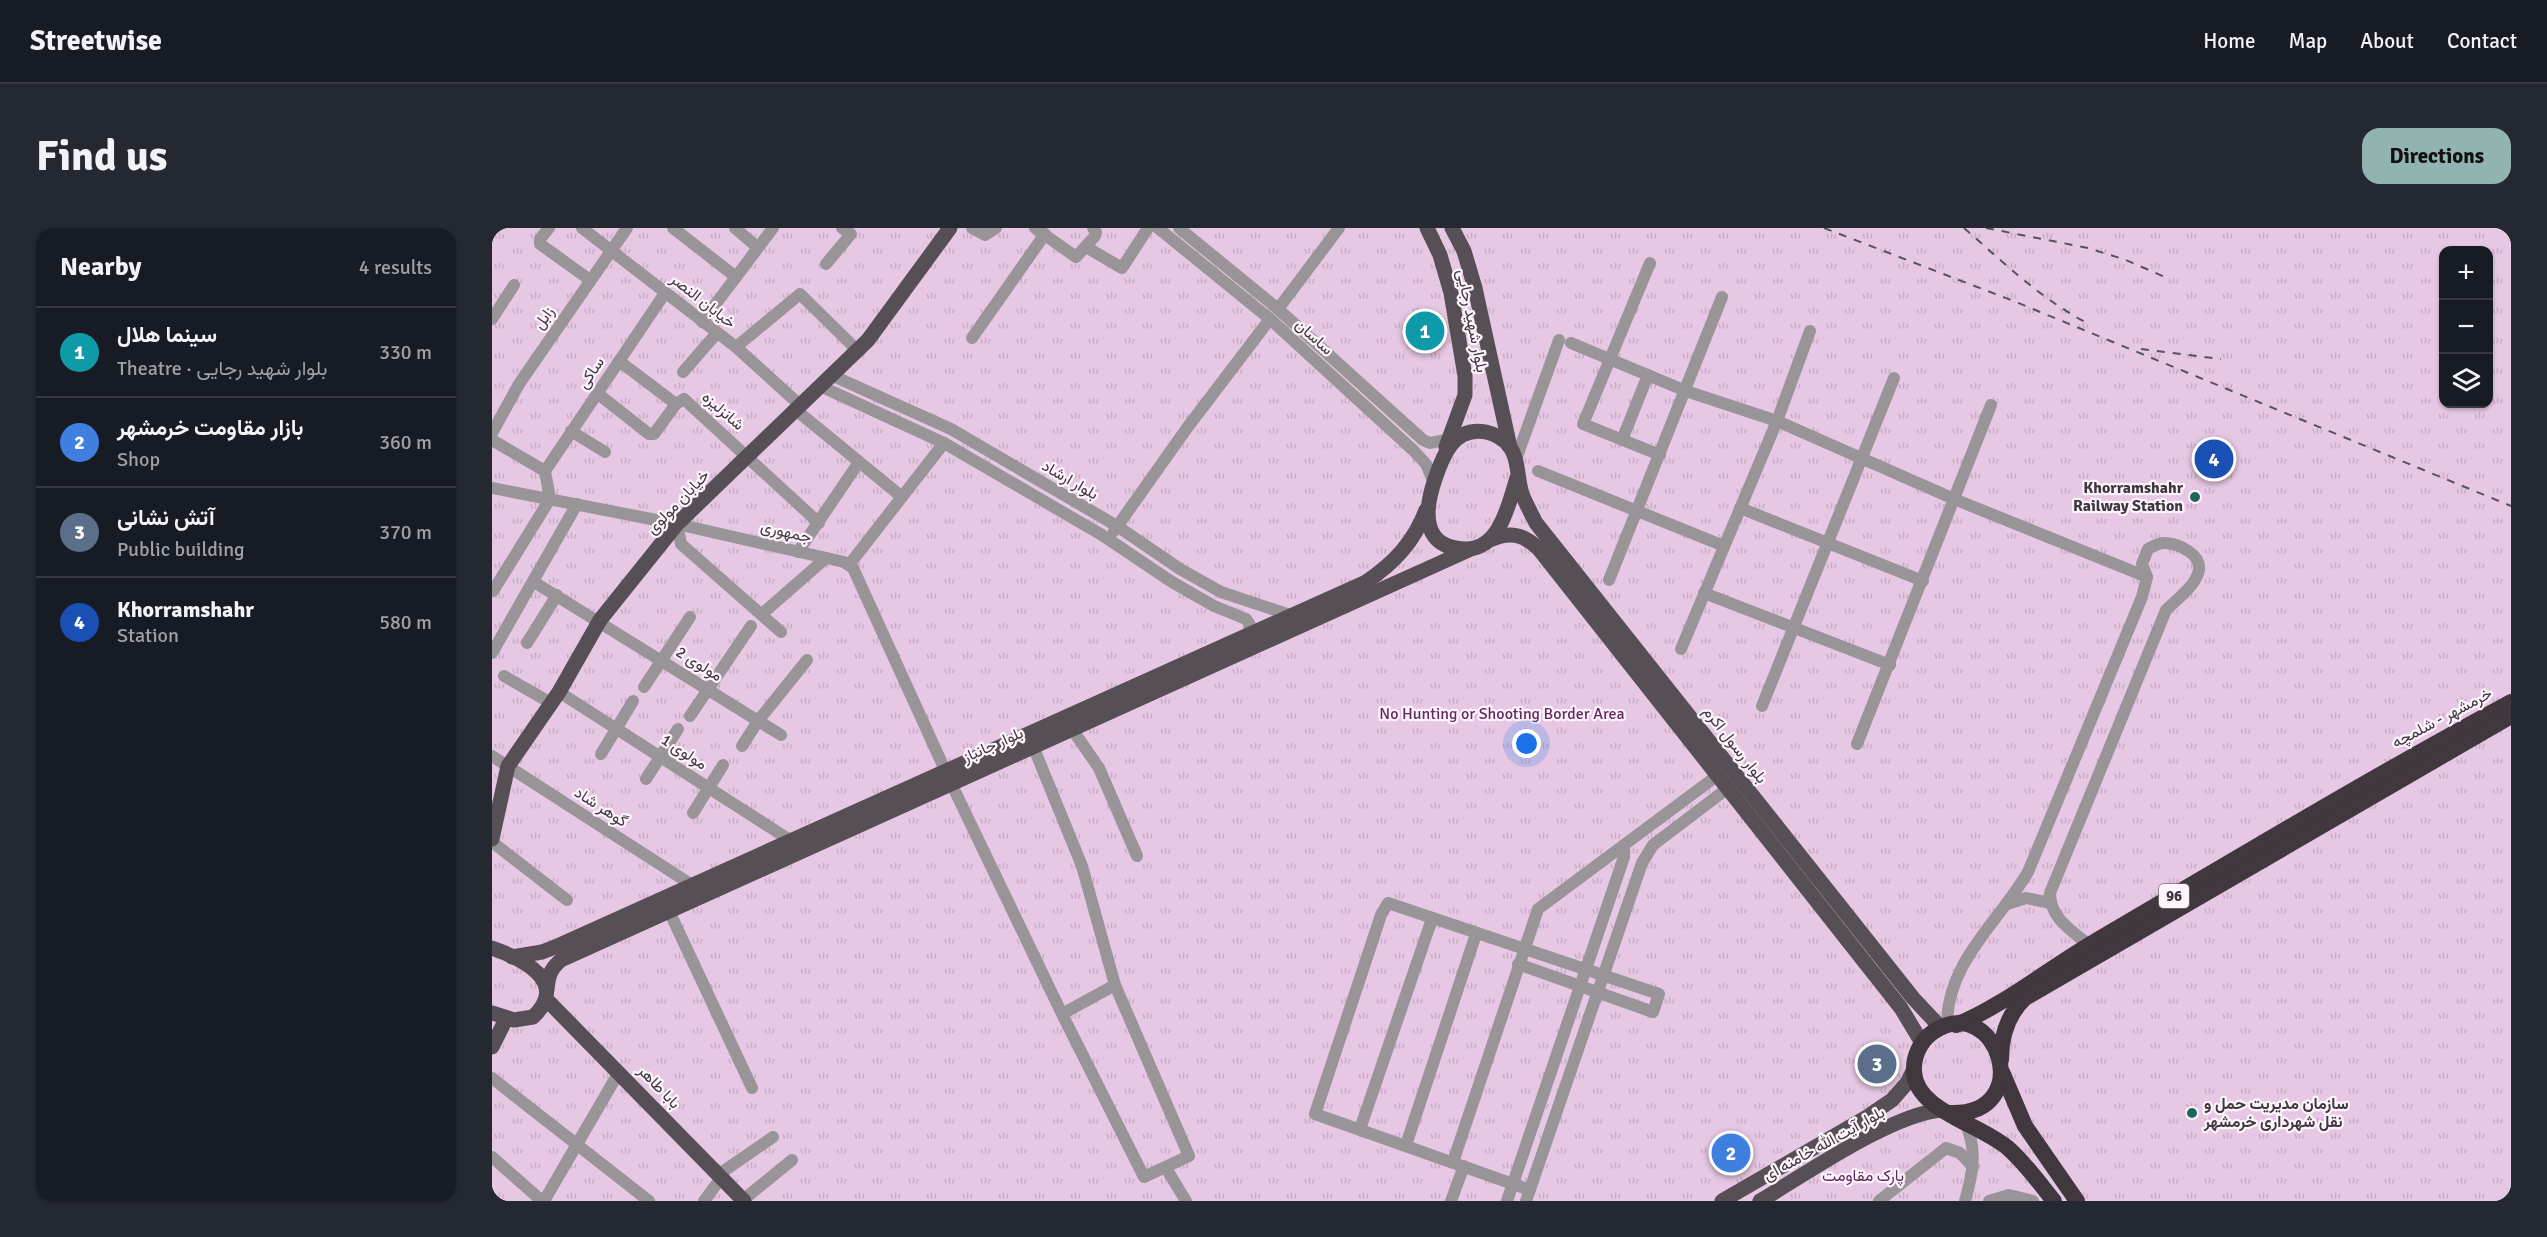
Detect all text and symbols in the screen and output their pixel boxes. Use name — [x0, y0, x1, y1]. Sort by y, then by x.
text: Streetwise — [30, 24, 162, 58]
text: Home — [2203, 28, 2256, 54]
text: Map — [2289, 28, 2327, 54]
text: About — [2360, 28, 2414, 54]
text: Contact — [2447, 28, 2517, 54]
button: Directions — [2362, 128, 2511, 184]
text: Find us — [36, 131, 167, 182]
map controls — [2439, 246, 2493, 408]
button: + — [2439, 246, 2493, 300]
text: Nearby — [60, 251, 141, 283]
text: 4 results — [359, 255, 432, 280]
street label: بلوار شهید رجایی — [1452, 268, 1492, 374]
street label: خیابان النصر — [665, 269, 740, 333]
button: − — [2439, 300, 2493, 354]
street label: زابل — [529, 303, 559, 333]
pin: 1 — [1406, 308, 1444, 354]
street label: ساسان — [1291, 315, 1337, 359]
text: سینما هلال — [117, 321, 217, 348]
text: 1 — [74, 340, 85, 365]
text: 330 m — [379, 340, 432, 365]
street label: ساکی — [573, 353, 609, 393]
button: layers — [2439, 354, 2493, 408]
text: Theatre · بلوار شهید رجایی — [117, 356, 327, 381]
street label: شانزلیزه — [698, 387, 748, 435]
text: بازار مقاومت خرمشهر — [117, 414, 303, 441]
text: 2 — [74, 430, 85, 455]
text: 360 m — [379, 430, 432, 455]
pin: 4 — [2194, 436, 2234, 482]
text: Shop — [117, 447, 160, 472]
street label: بلوار ارشاد — [1038, 456, 1102, 504]
street label: خیابان مولوی — [642, 465, 714, 539]
place label: Khorramshahr Railway Station — [2073, 478, 2184, 516]
marker: Khorramshahr Railway Station — [2188, 490, 2202, 504]
text: آتش نشانی — [117, 504, 215, 531]
street label: جمهوری — [759, 516, 814, 548]
text: 3 — [74, 520, 85, 545]
text: 370 m — [379, 520, 432, 545]
text: Public building — [117, 537, 245, 562]
text: Khorramshahr — [117, 596, 254, 623]
text: 4 — [74, 610, 85, 635]
text: 580 m — [379, 610, 432, 635]
text: Station — [117, 623, 179, 648]
street label: مولوی 2 — [672, 642, 726, 686]
street label: خرمشهر - شلمچه — [2388, 683, 2496, 754]
street label: بلوار رسول اکرم — [1699, 702, 1771, 788]
park label: No Hunting or Shooting Border Area — [1379, 704, 1625, 724]
street label: بلوار جانباز — [959, 723, 1026, 768]
your location — [1512, 729, 1541, 758]
street label: مولوی 1 — [657, 730, 711, 774]
street label: گوهر شاد — [571, 782, 631, 832]
road number: 96 — [2159, 884, 2189, 908]
pin: 3 — [1858, 1042, 1896, 1086]
street label: بابا طاهر — [633, 1060, 685, 1113]
place label: سازمان مدیریت حمل و نقل شهرداری خرمشهر — [2203, 1094, 2349, 1132]
street label: بلوار آیت الله خامنه ای — [1760, 1102, 1888, 1186]
marker: سازمان مدیریت حمل و نقل شهرداری خرمشهر — [2185, 1106, 2199, 1120]
pin: 2 — [1712, 1130, 1750, 1176]
park label: پارک مقاومت — [1822, 1166, 1904, 1187]

